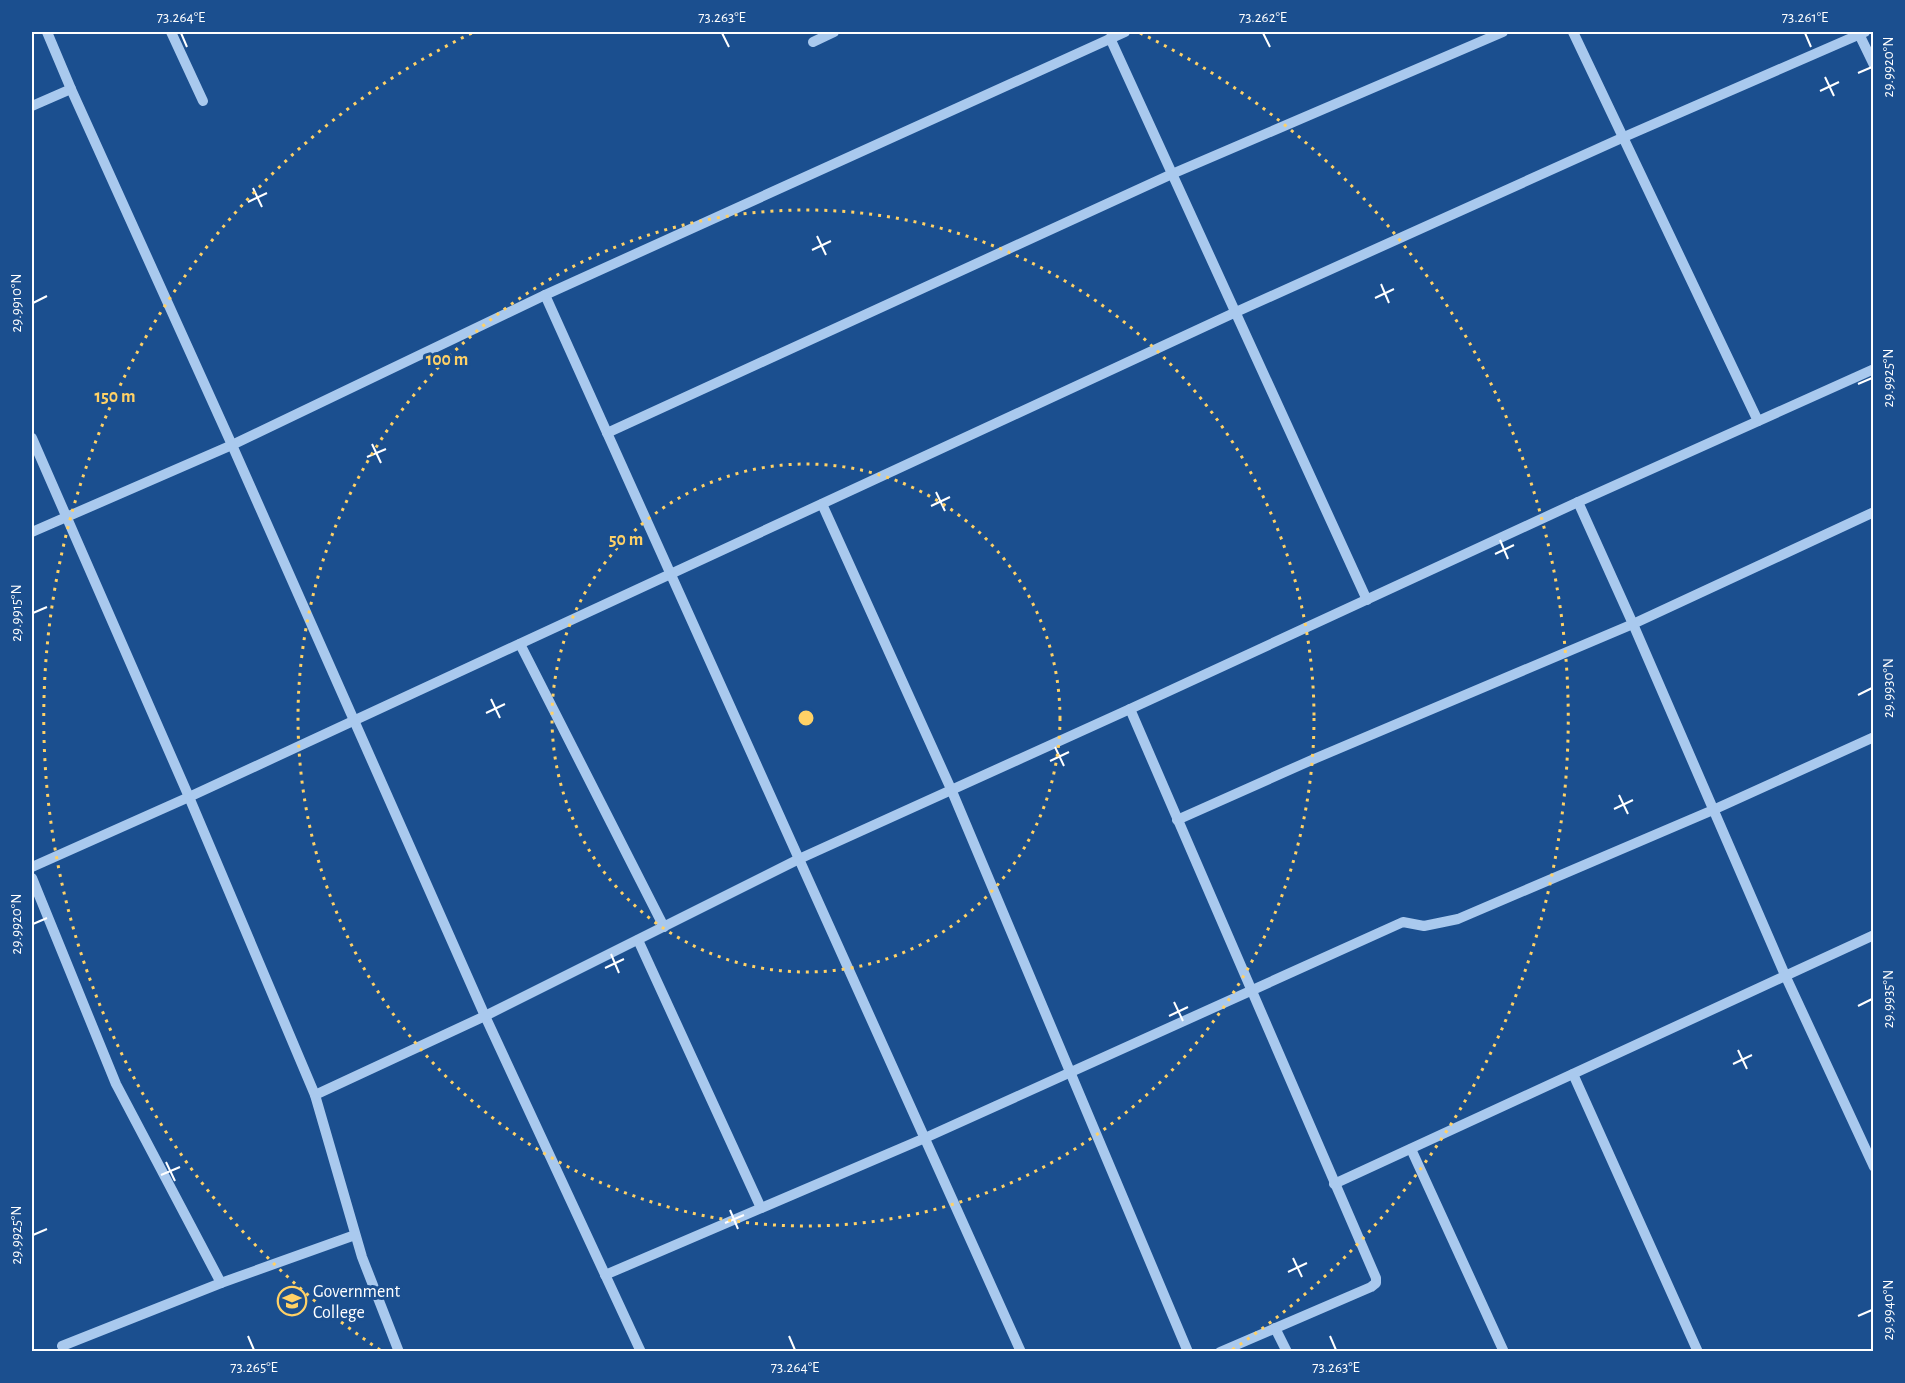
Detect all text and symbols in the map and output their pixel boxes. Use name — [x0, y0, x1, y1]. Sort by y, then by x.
text: 73.264°E — [157, 10, 205, 25]
text: 73.263°E — [698, 10, 746, 25]
text: 73.262°E — [1239, 10, 1287, 25]
text: 73.261°E — [1782, 10, 1828, 25]
text: 29.9920°N — [1881, 37, 1896, 97]
text: 29.9910°N — [9, 273, 24, 333]
text: 29.9925°N — [1881, 348, 1896, 408]
text: 100 m — [426, 351, 468, 369]
text: 150 m — [95, 388, 135, 406]
text: 50 m — [609, 531, 643, 549]
text: 29.9915°N — [9, 584, 24, 642]
text: 29.9930°N — [1881, 658, 1896, 718]
centre of rings — [796, 708, 816, 728]
text: 29.9920°N — [9, 894, 24, 954]
text: 29.9935°N — [1881, 970, 1896, 1028]
text: 29.9925°N — [9, 1205, 24, 1265]
text: 29.9940°N — [1881, 1279, 1896, 1341]
place label: Government College — [313, 1283, 401, 1322]
school or university icon: Government College — [276, 1285, 308, 1317]
text: 73.265°E — [230, 1360, 278, 1375]
text: 73.264°E — [771, 1360, 819, 1375]
text: 73.263°E — [1312, 1360, 1360, 1375]

